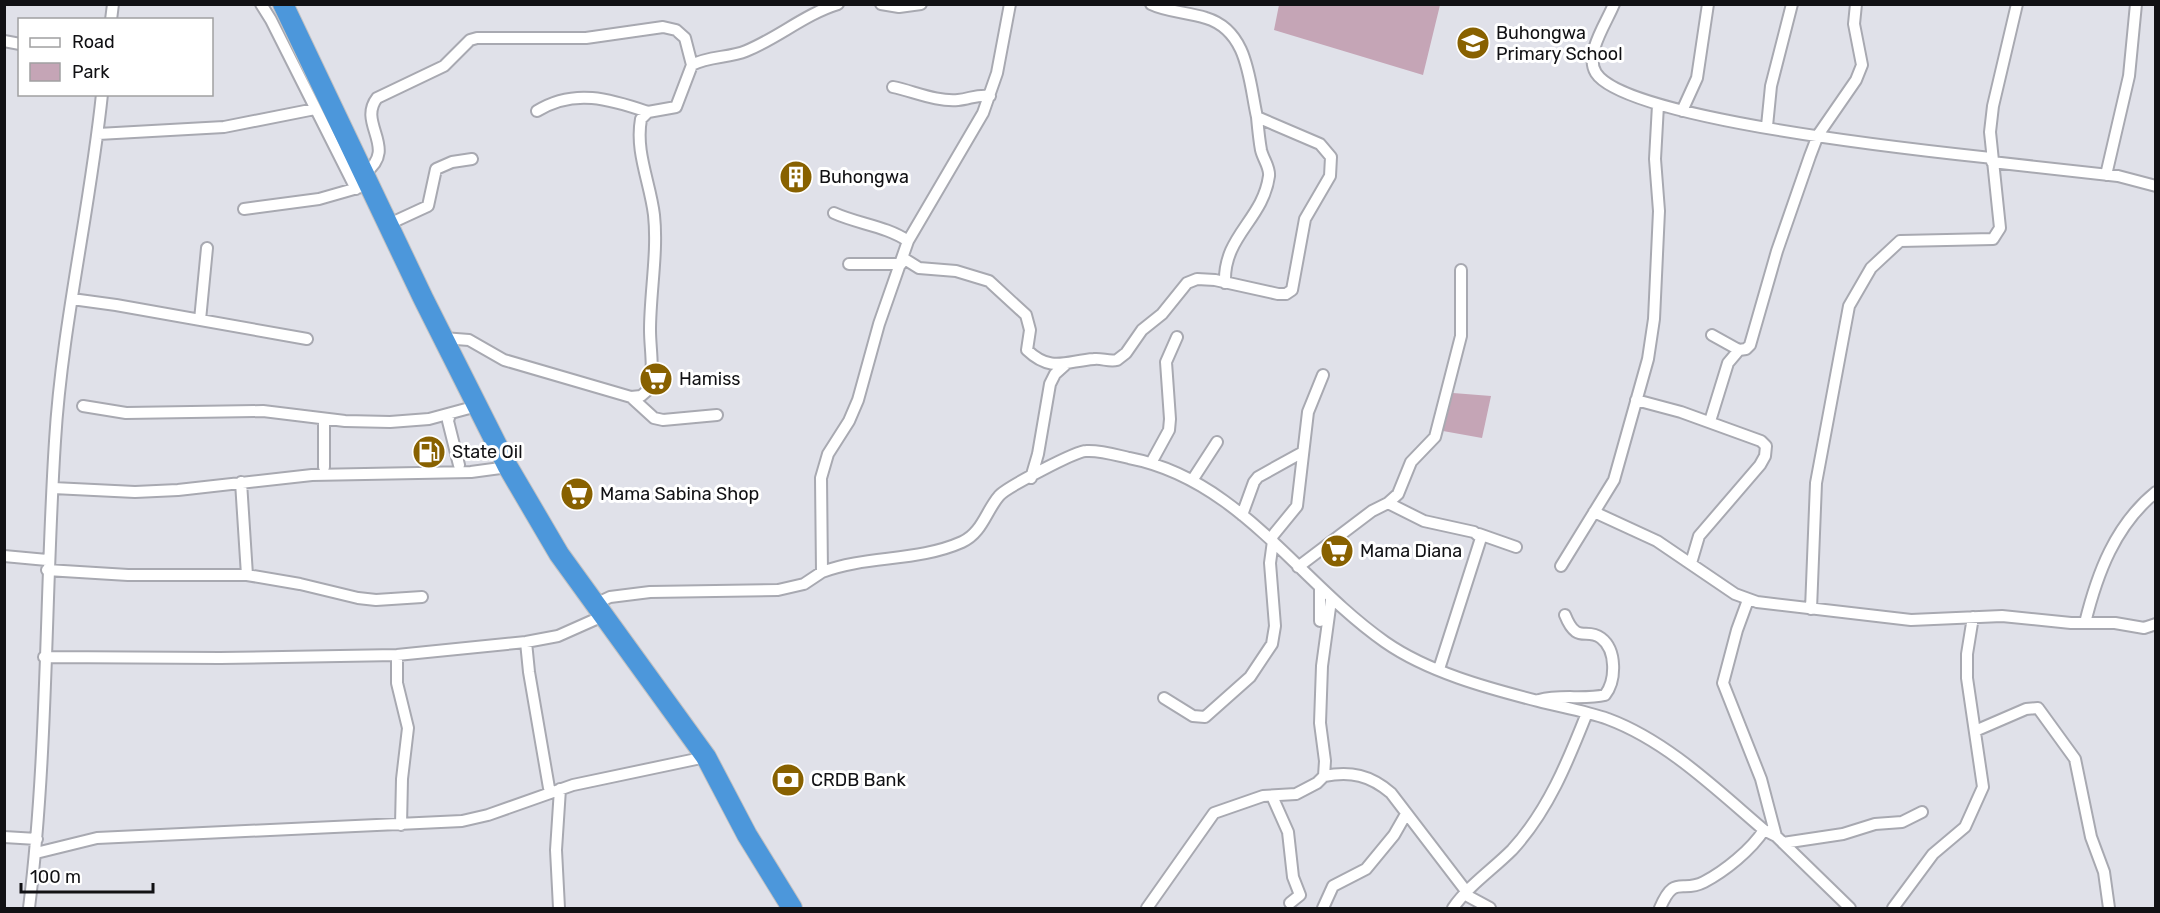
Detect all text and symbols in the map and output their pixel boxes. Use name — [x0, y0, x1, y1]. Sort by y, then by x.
legend — [18, 18, 213, 96]
place label: Buhongwa Primary School — [1496, 22, 1623, 65]
school or university icon: Buhongwa Primary School — [1455, 25, 1491, 61]
text: Road — [72, 31, 115, 53]
text: Park — [72, 61, 110, 83]
building icon: Buhongwa — [778, 159, 814, 195]
place label: Buhongwa — [819, 166, 909, 188]
supermarket icon: Hamiss — [638, 361, 674, 397]
place label: Hamiss — [679, 368, 741, 390]
fuel station icon: State Oil — [411, 434, 447, 470]
place label: State Oil — [452, 441, 523, 463]
supermarket icon: Mama Sabina Shop — [559, 476, 595, 512]
place label: Mama Sabina Shop — [600, 483, 759, 505]
supermarket icon: Mama Diana — [1319, 533, 1355, 569]
place label: Mama Diana — [1360, 540, 1462, 562]
bank icon: CRDB Bank — [770, 762, 806, 798]
place label: CRDB Bank — [811, 769, 906, 791]
scale bar — [21, 856, 153, 894]
text: 100 m — [30, 866, 81, 888]

